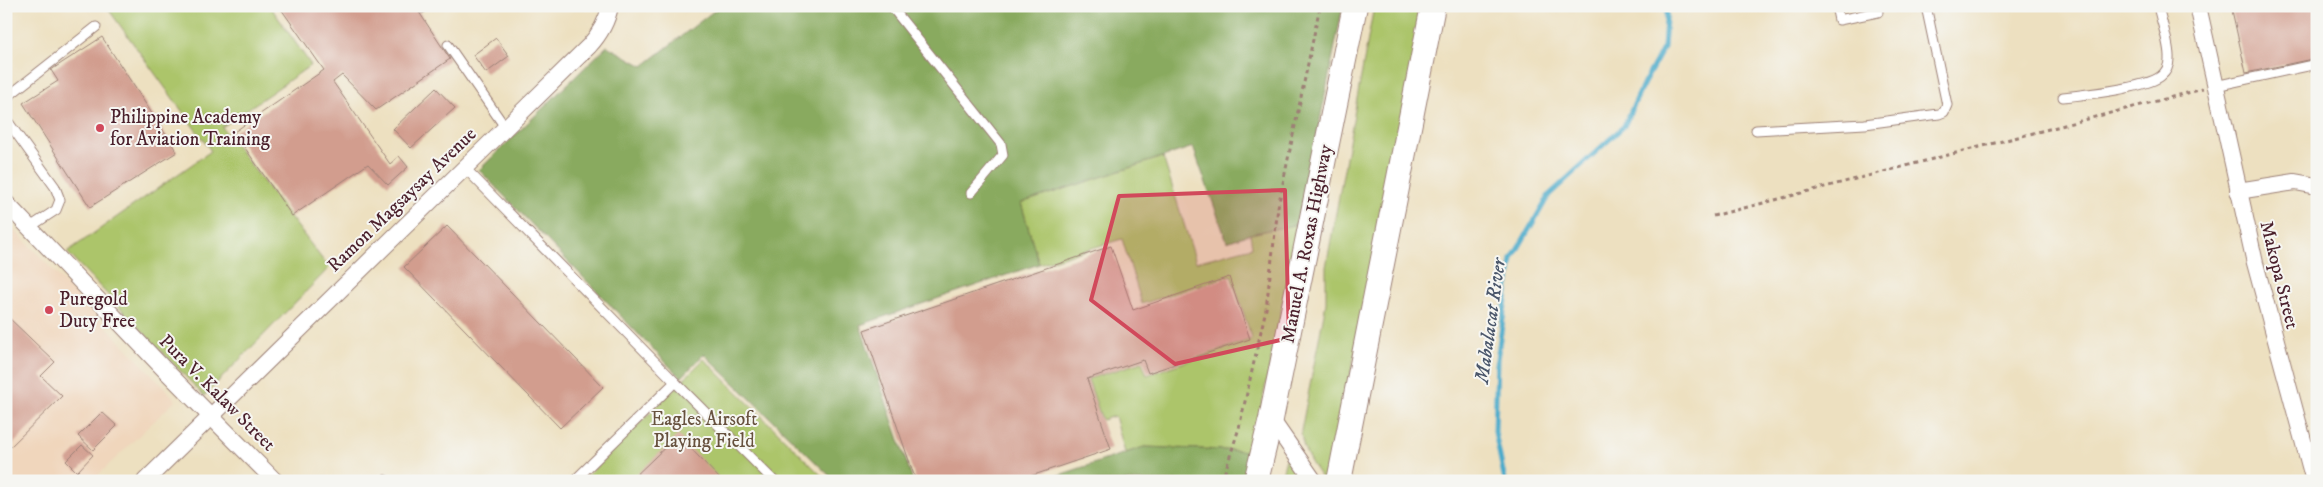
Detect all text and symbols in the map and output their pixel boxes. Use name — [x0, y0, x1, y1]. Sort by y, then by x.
place label: Philippine Academy for Aviation Training — [110, 106, 271, 151]
marker: Philippine Academy for Aviation Training — [94, 122, 106, 134]
street label: Ramon Magsaysay Avenue — [323, 123, 481, 277]
street label: Manuel A. Roxas Highway — [1276, 142, 1338, 345]
street label: Makopa Street — [2254, 219, 2304, 331]
water label: Mabalacat River — [1470, 255, 1512, 387]
place label: Puregold Duty Free — [59, 288, 135, 333]
marker: Puregold Duty Free — [43, 304, 55, 316]
street label: Pura V. Kalaw Street — [154, 330, 280, 456]
park label: Eagles Airsoft Playing Field — [651, 408, 757, 453]

